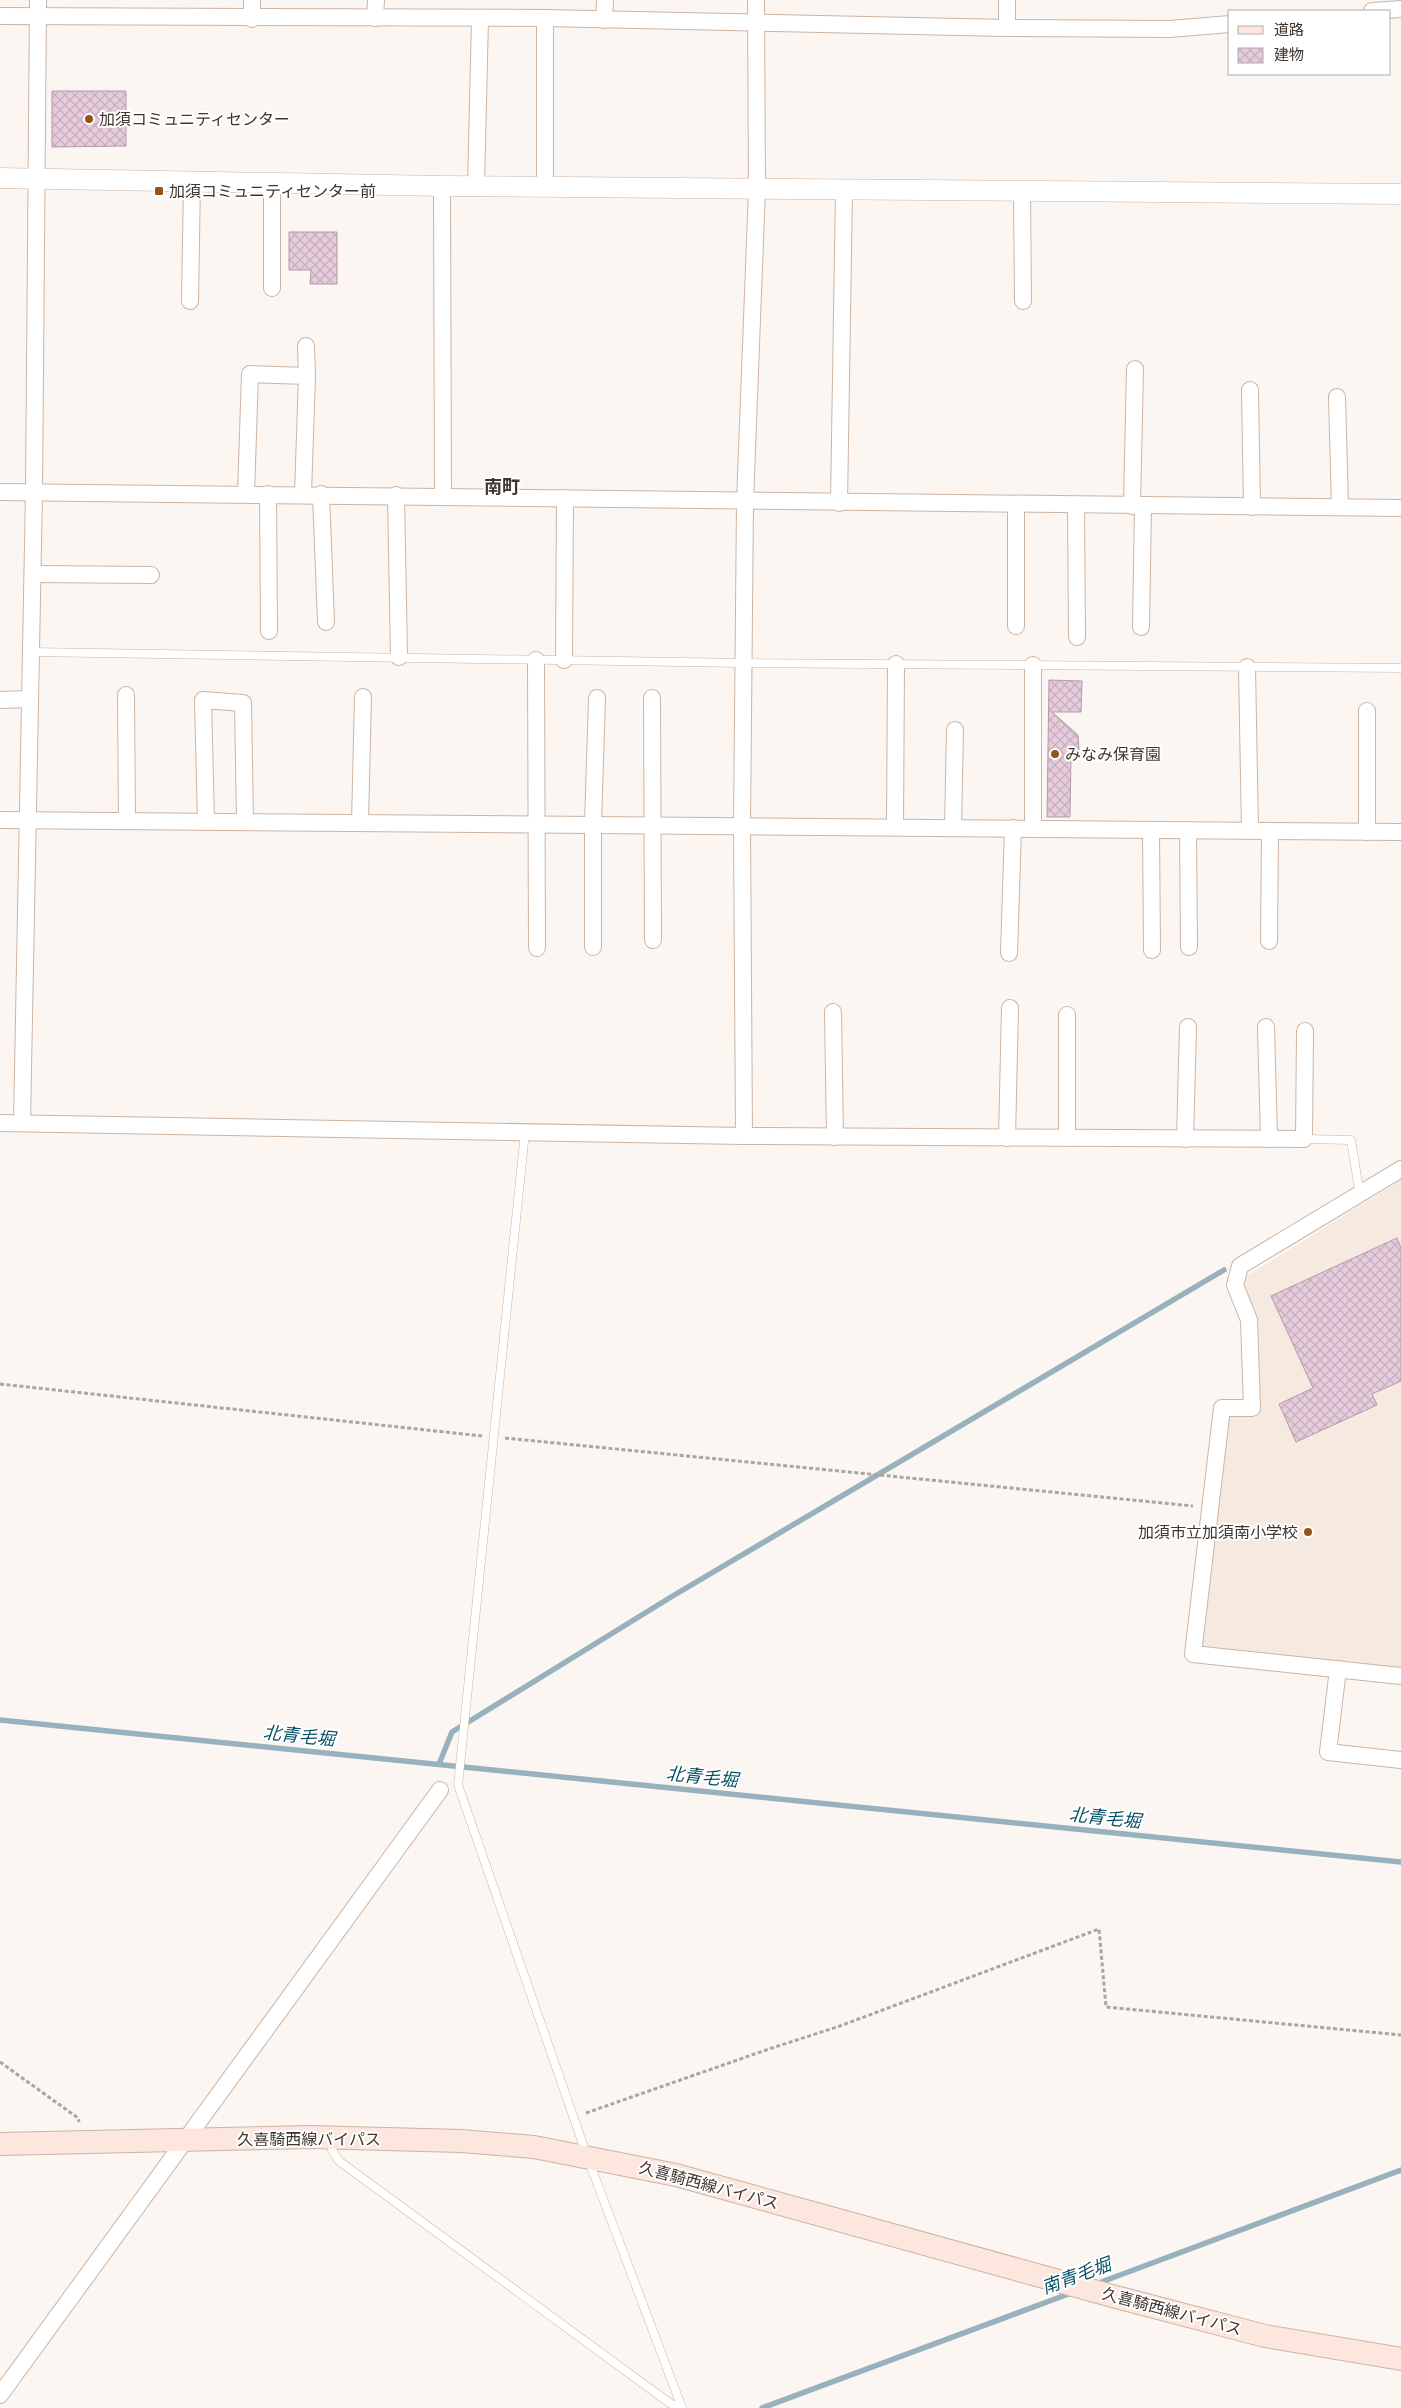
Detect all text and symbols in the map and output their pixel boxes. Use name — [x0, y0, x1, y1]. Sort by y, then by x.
legend — [1228, 10, 1391, 75]
text: 道路 — [1274, 19, 1304, 39]
text: 建物 — [1274, 44, 1304, 64]
place label: 加須コミュニティセンター — [99, 108, 290, 130]
marker: 加須コミュニティセンター — [83, 113, 95, 125]
place label: 加須コミュニティセンター前 — [169, 180, 376, 202]
marker: 加須コミュニティセンター前 — [153, 185, 165, 197]
district label: 南町 — [484, 474, 520, 498]
place label: みなみ保育園 — [1065, 743, 1161, 765]
marker: みなみ保育園 — [1049, 748, 1061, 760]
place label: 加須市立加須南小学校 — [1138, 1521, 1298, 1543]
marker: 加須市立加須南小学校 — [1302, 1526, 1314, 1538]
water label: 北青毛堀 — [262, 1719, 339, 1751]
water label: 北青毛堀 — [665, 1760, 742, 1792]
water label: 北青毛堀 — [1068, 1801, 1145, 1833]
street label: 久喜騎西線バイパス — [237, 2128, 381, 2150]
street label: 久喜騎西線バイパス — [637, 2156, 781, 2214]
water label: 南青毛堀 — [1038, 2250, 1117, 2299]
street label: 久喜騎西線バイパス — [1100, 2282, 1244, 2340]

